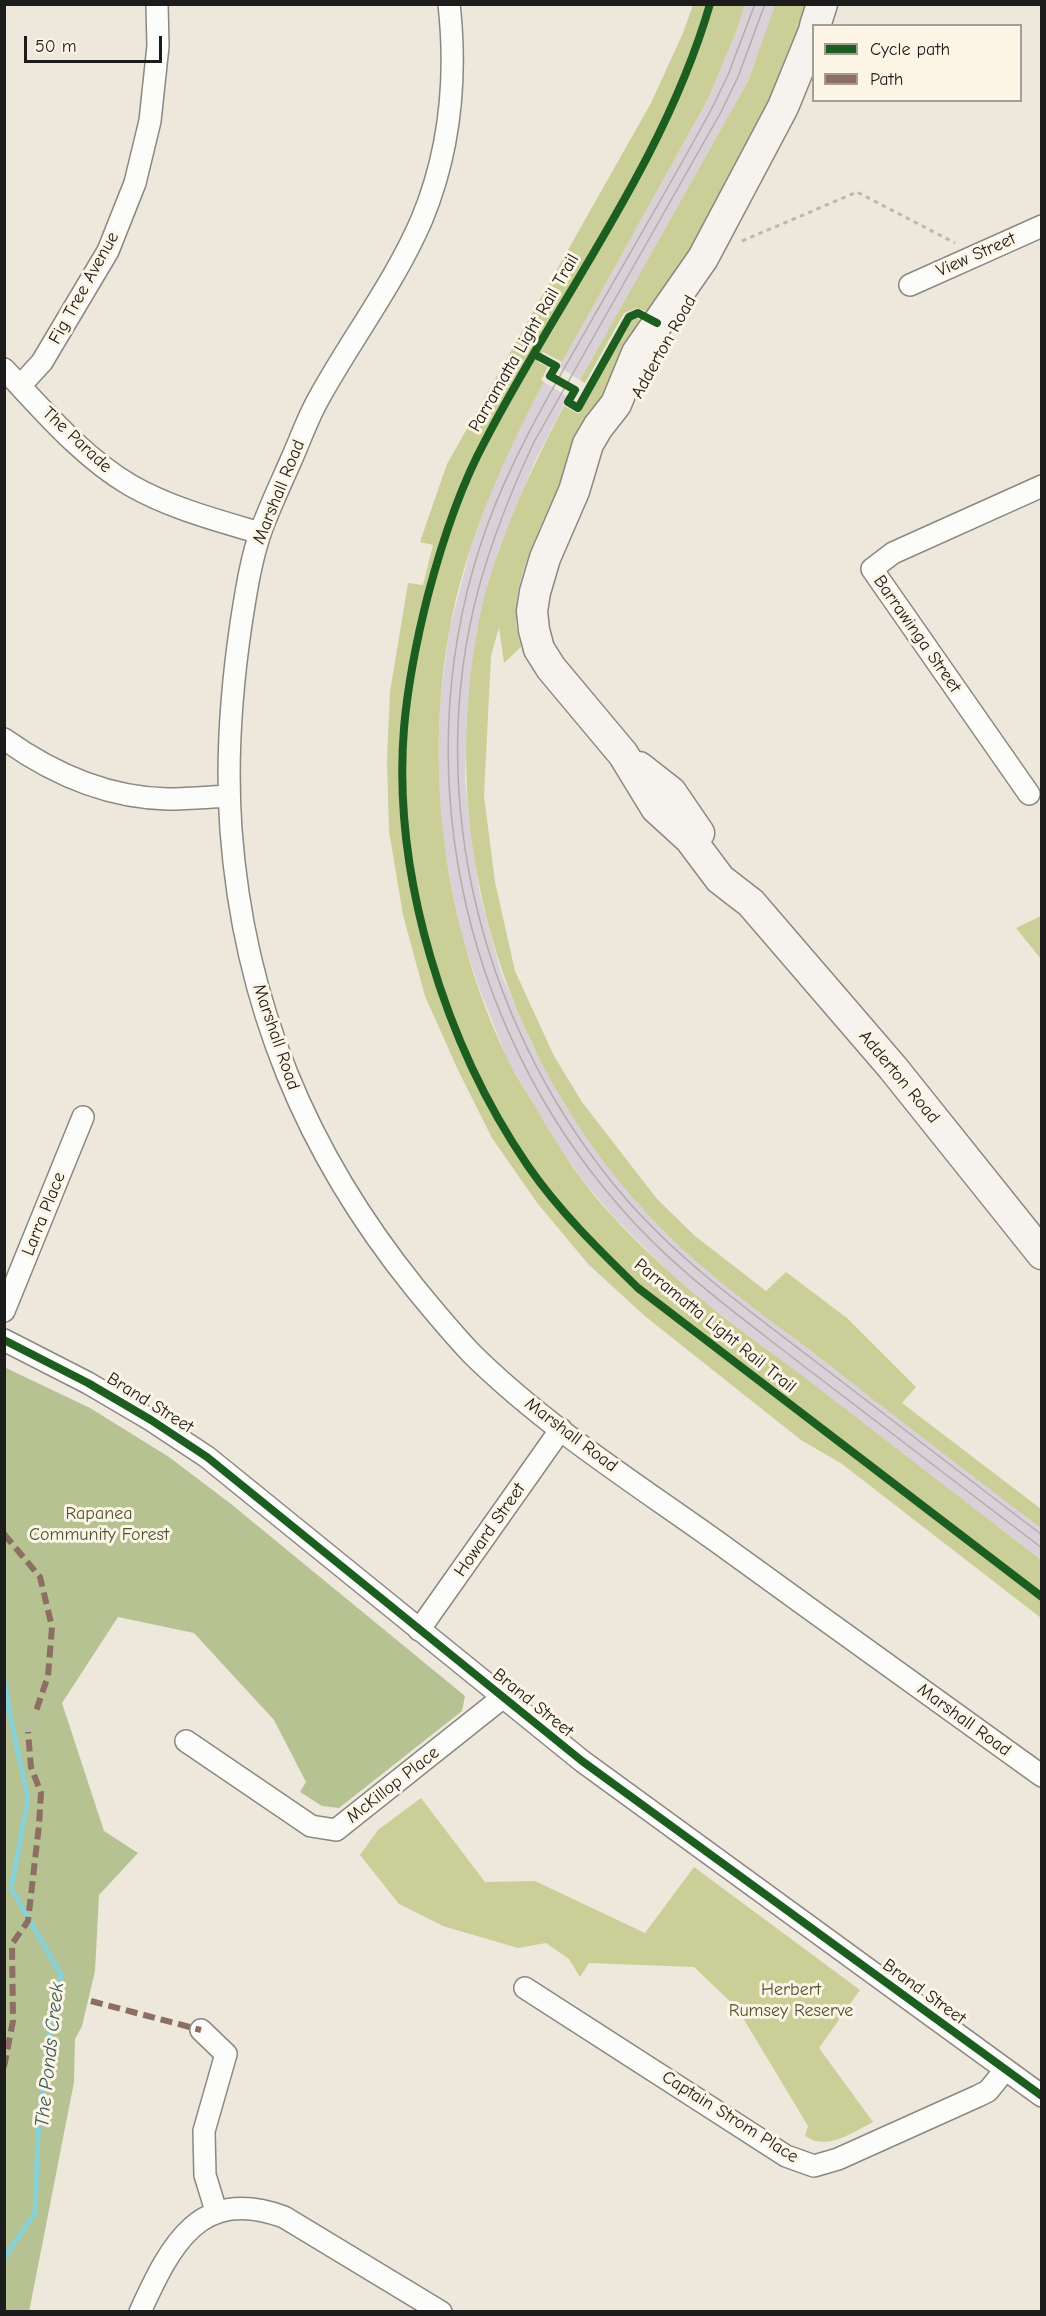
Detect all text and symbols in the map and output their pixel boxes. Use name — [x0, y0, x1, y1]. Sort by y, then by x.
scale bar — [27, 24, 165, 62]
legend — [812, 24, 1022, 102]
text: 50 m — [35, 36, 77, 57]
text: Cycle path — [870, 39, 950, 60]
text: Path — [870, 69, 903, 90]
street label: Fig Tree Avenue — [44, 228, 124, 348]
street label: View Street — [933, 228, 1019, 282]
street label: Parramatta Light Rail Trail — [464, 250, 584, 436]
street label: Adderton Road — [627, 292, 701, 402]
street label: The Parade — [38, 402, 116, 478]
street label: Marshall Road — [248, 437, 310, 547]
street label: Barrawinga Street — [868, 571, 966, 697]
street label: Marshall Road — [248, 981, 304, 1093]
street label: Adderton Road — [854, 1026, 944, 1128]
street label: Larra Place — [17, 1169, 71, 1259]
street label: Parramatta Light Rail Trail — [630, 1254, 800, 1398]
street label: Brand Street — [103, 1368, 197, 1438]
street label: Marshall Road — [520, 1393, 622, 1477]
street label: Howard Street — [450, 1479, 530, 1581]
park label: Rapanea Community Forest — [29, 1503, 169, 1546]
street label: Brand Street — [488, 1664, 578, 1742]
street label: Marshall Road — [913, 1679, 1015, 1761]
street label: McKillop Place — [342, 1742, 444, 1828]
street label: Brand Street — [878, 1955, 970, 2029]
park label: Herbert Rumsey Reserve — [729, 1979, 853, 2022]
water label: The Ponds Creek — [30, 1981, 70, 2129]
street label: Captain Strom Place — [658, 2066, 802, 2168]

